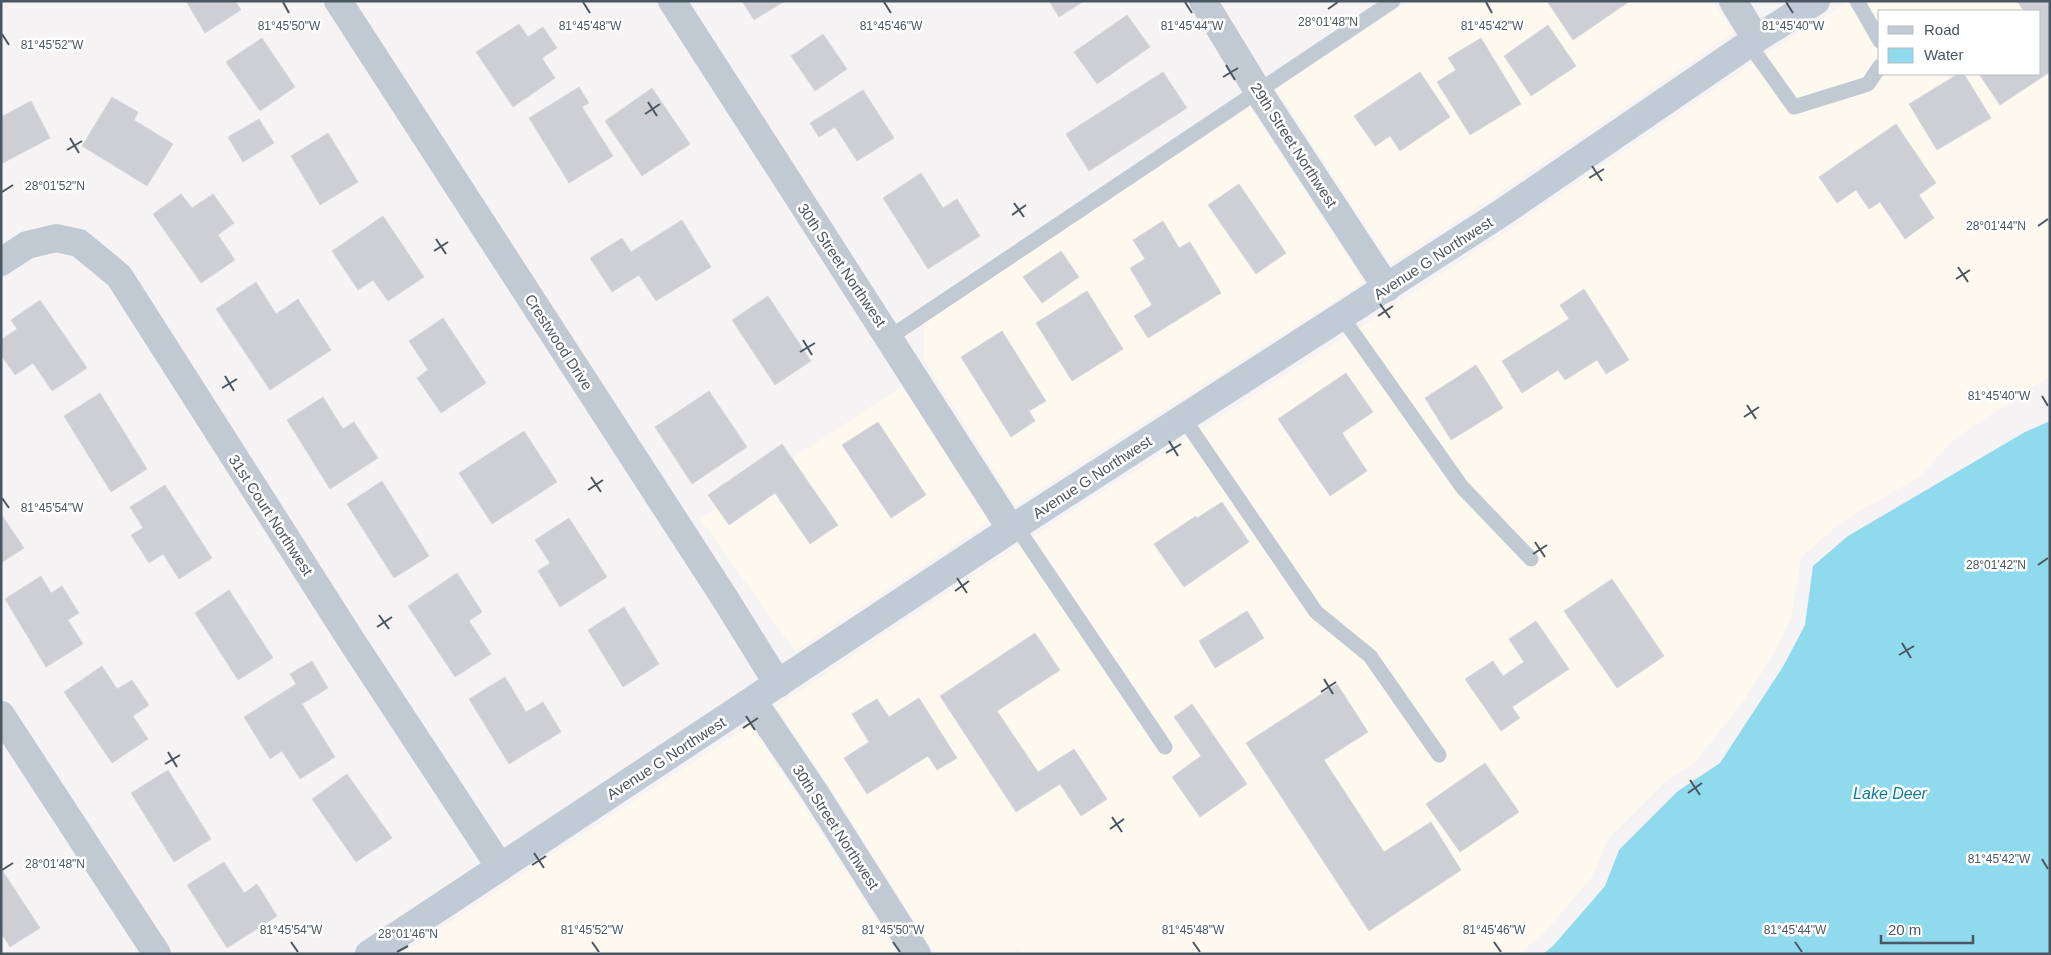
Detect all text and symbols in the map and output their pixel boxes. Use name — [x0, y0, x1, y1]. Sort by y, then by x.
legend — [1878, 10, 2041, 75]
text: 28°01'48"N — [1298, 15, 1358, 29]
text: 81°45'50"W — [258, 19, 321, 33]
text: 81°45'48"W — [559, 19, 622, 33]
text: 81°45'46"W — [860, 19, 923, 33]
text: 81°45'44"W — [1161, 19, 1224, 33]
text: 81°45'42"W — [1461, 19, 1524, 33]
text: 81°45'40"W — [1762, 19, 1825, 33]
text: Road — [1924, 21, 1960, 38]
text: 81°45'52"W — [21, 38, 84, 52]
text: Water — [1924, 46, 1963, 63]
street label: 29th Street Northwest — [1247, 80, 1341, 211]
text: 28°01'52"N — [25, 179, 85, 193]
street label: 30th Street Northwest — [794, 200, 890, 331]
street label: Avenue G Northwest — [1370, 213, 1496, 303]
text: 28°01'44"N — [1966, 219, 2026, 233]
street label: Crestwood Drive — [522, 291, 596, 393]
text: 81°45'40"W — [1968, 389, 2031, 403]
street label: Avenue G Northwest — [1029, 432, 1155, 522]
street label: 31st Court Northwest — [226, 451, 317, 579]
text: 81°45'54"W — [21, 501, 84, 515]
text: 28°01'42"N — [1966, 558, 2026, 572]
street label: Avenue G Northwest — [603, 713, 729, 803]
street label: 30th Street Northwest — [789, 762, 883, 893]
water label: Lake Deer — [1853, 785, 1928, 802]
text: 81°45'42"W — [1968, 852, 2031, 866]
text: 28°01'48"N — [25, 857, 85, 871]
scale bar — [1881, 912, 1974, 944]
text: 20 m — [1888, 921, 1921, 938]
text: 81°45'54"W — [260, 923, 323, 937]
text: 81°45'52"W — [561, 923, 624, 937]
text: 81°45'50"W — [862, 923, 925, 937]
text: 81°45'48"W — [1162, 923, 1225, 937]
text: 81°45'46"W — [1463, 923, 1526, 937]
text: 81°45'44"W — [1764, 923, 1827, 937]
text: 28°01'46"N — [378, 927, 438, 941]

